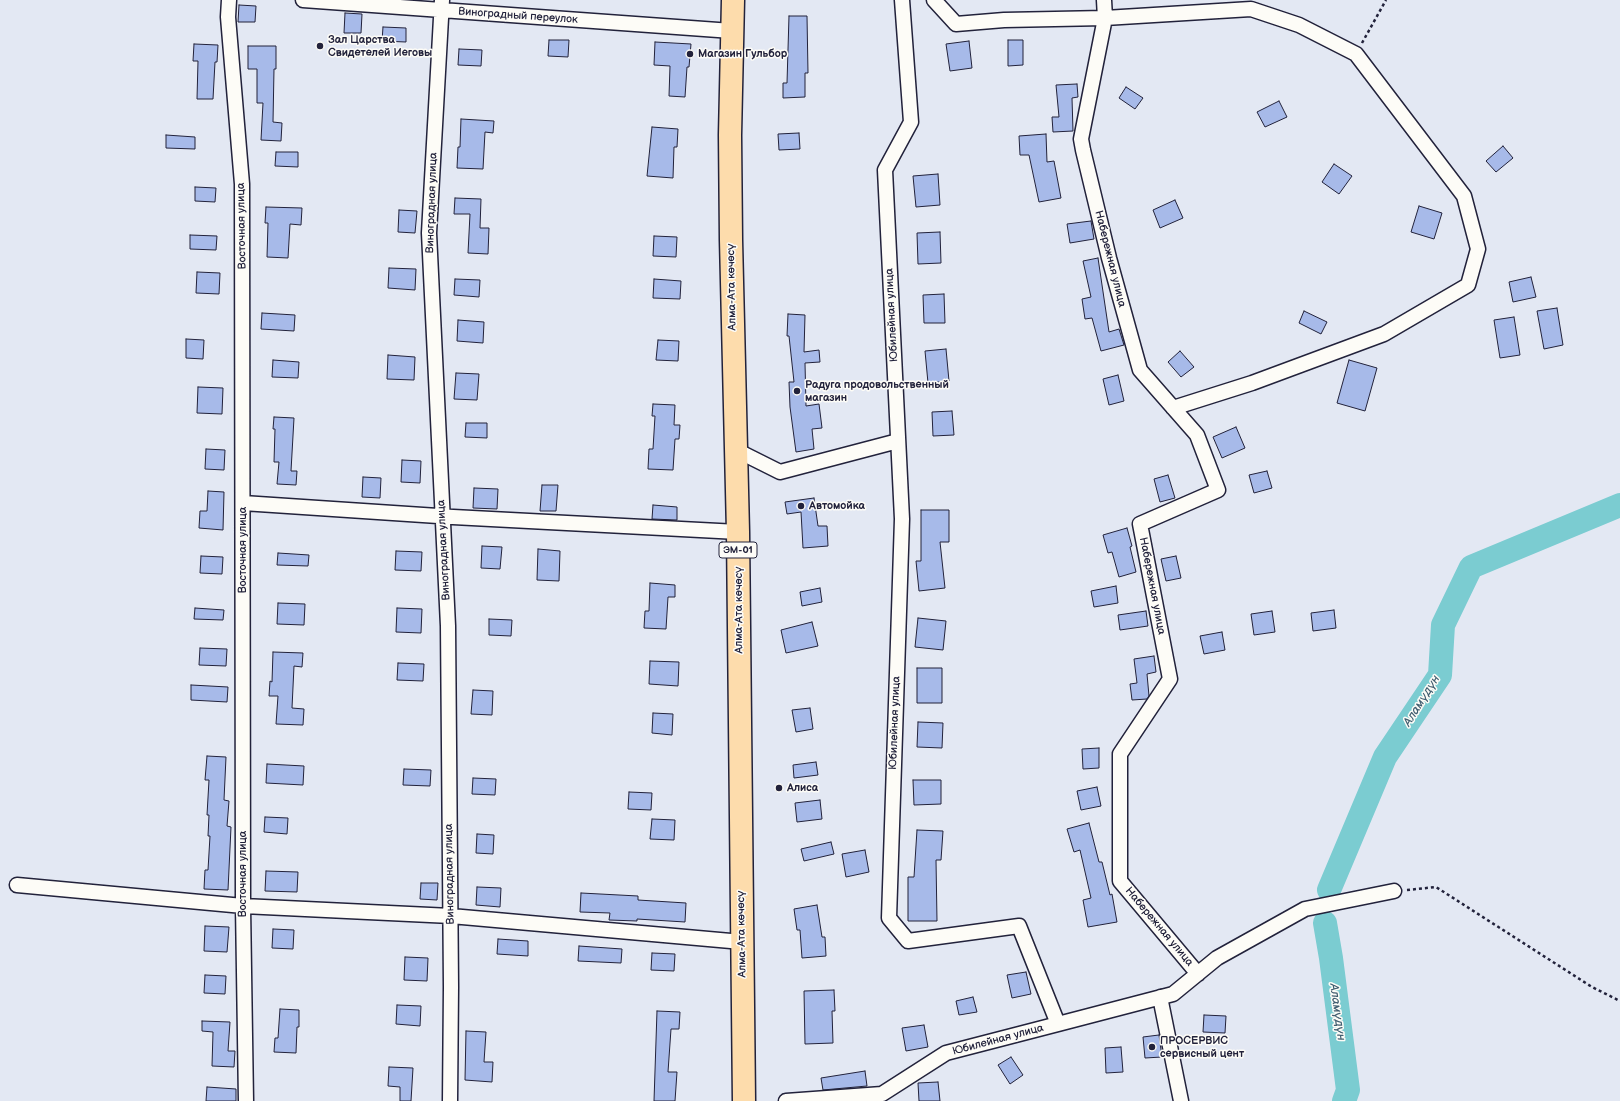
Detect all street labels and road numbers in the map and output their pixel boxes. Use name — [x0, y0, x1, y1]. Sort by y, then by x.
street label: Виноградный переулок — [458, 5, 578, 27]
street label: Виноградная улица — [424, 152, 440, 254]
street label: Восточная улица — [235, 183, 249, 269]
street label: Набережная улица — [1092, 209, 1128, 309]
street label: Алма-Ата көчөсү — [725, 243, 739, 331]
street label: Юбилейная улица — [883, 268, 901, 362]
street label: Виноградная улица — [435, 499, 453, 601]
street label: Восточная улица — [236, 507, 250, 593]
street label: Набережная улица — [1136, 536, 1168, 636]
road number: ЭМ-01 — [719, 542, 757, 558]
street label: Алма-Ата көчөсү — [732, 566, 746, 654]
street label: Юбилейная улица — [887, 676, 903, 770]
street label: Виноградная улица — [443, 823, 457, 925]
street label: Восточная улица — [236, 831, 250, 917]
street label: Набережная улица — [1122, 885, 1196, 969]
street label: Алма-Ата көчөсү — [735, 890, 749, 978]
street label: Юбилейная улица — [951, 1021, 1045, 1059]

